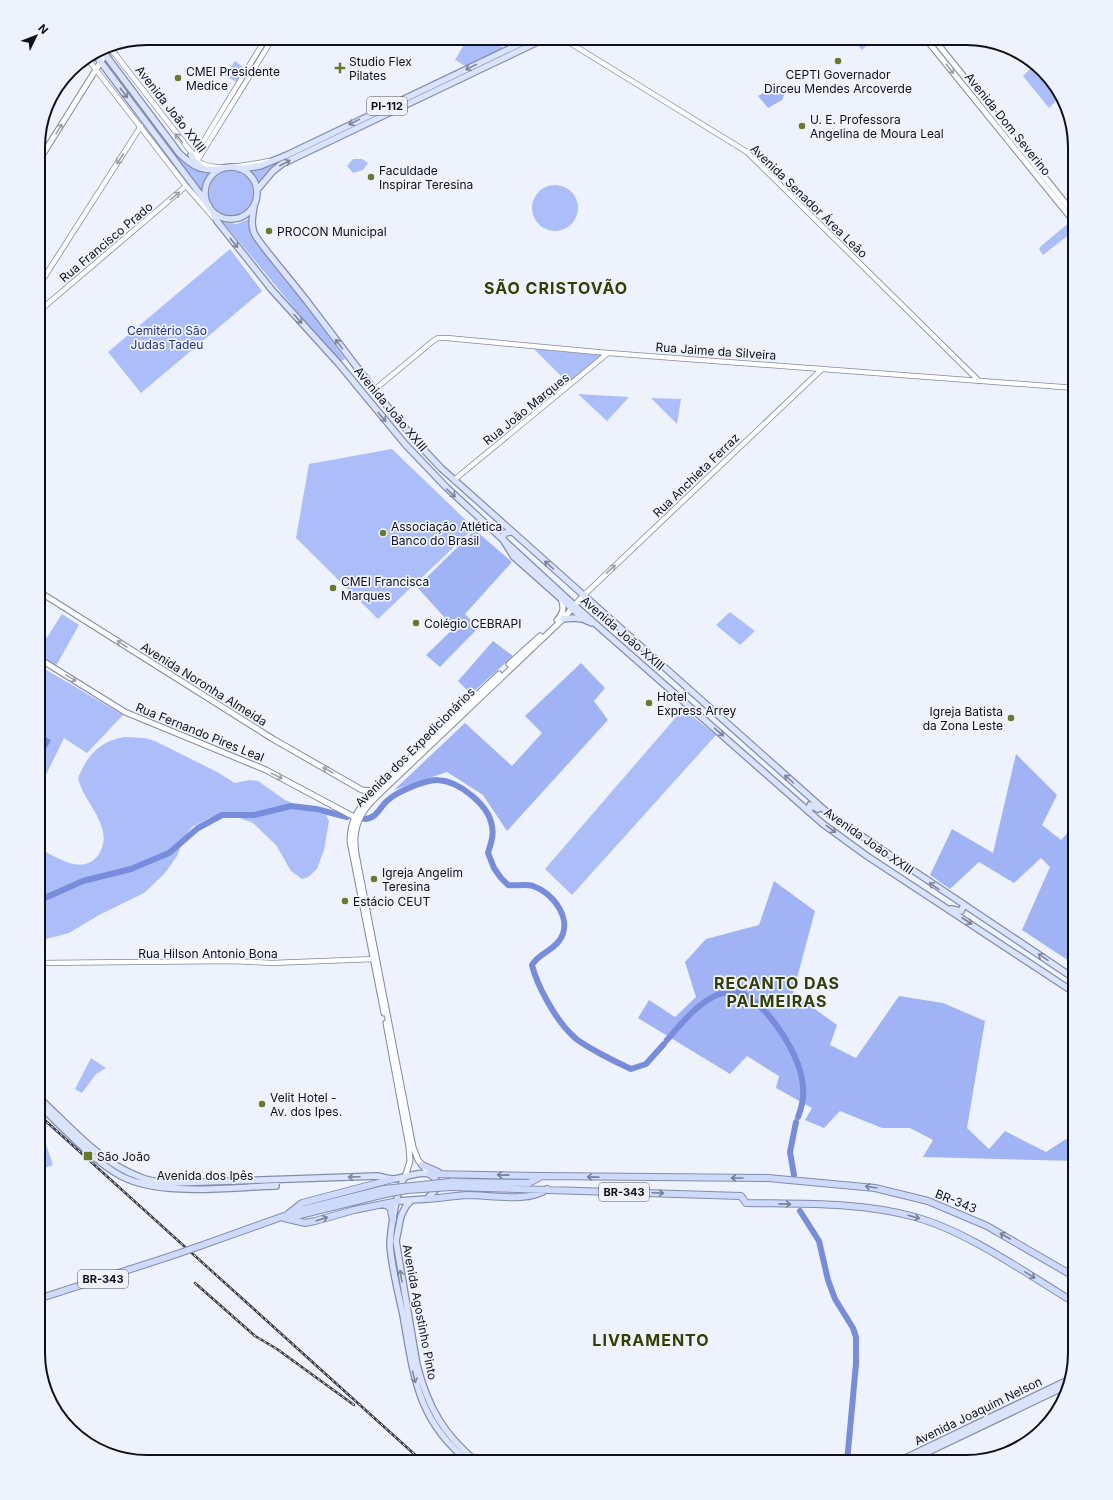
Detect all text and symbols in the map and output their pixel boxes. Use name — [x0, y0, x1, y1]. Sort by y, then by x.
north arrow — [16, 16, 56, 56]
text: N — [35, 21, 51, 37]
place label: Studio Flex Pilates — [349, 54, 412, 83]
marker: CEPTI Governador Dirceu Mendes Arcoverde — [833, 56, 843, 66]
marker: Studio Flex Pilates — [334, 62, 346, 74]
street label: Avenida João XXIII — [132, 63, 210, 155]
one-way arrow — [946, 63, 954, 74]
place label: CMEI Presidente Medice — [186, 64, 280, 93]
one-way arrow — [465, 64, 477, 71]
place label: CEPTI Governador Dirceu Mendes Arcoverde — [764, 67, 912, 96]
street label: Avenida Dom Severino — [962, 70, 1054, 178]
marker: CMEI Presidente Medice — [173, 73, 183, 83]
one-way arrow — [120, 87, 129, 98]
road number: PI-112 — [367, 97, 407, 115]
place label: U. E. Professora Angelina de Moura Leal — [810, 112, 944, 141]
one-way arrow — [348, 119, 360, 127]
marker: U. E. Professora Angelina de Moura Leal — [797, 121, 807, 131]
one-way arrow — [56, 123, 64, 135]
one-way arrow — [174, 133, 183, 144]
street label: Avenida Senador Área Leão — [747, 141, 871, 261]
one-way arrow — [116, 153, 124, 165]
one-way arrow — [279, 159, 291, 166]
place label: Faculdade Inspirar Teresina — [379, 163, 473, 192]
marker: Faculdade Inspirar Teresina — [366, 172, 376, 182]
one-way arrow — [169, 192, 180, 201]
street label: Rua Francisco Prado — [56, 199, 156, 285]
place label: PROCON Municipal — [277, 224, 387, 239]
marker: PROCON Municipal — [264, 226, 274, 236]
one-way arrow — [230, 238, 238, 249]
district label: SÃO CRISTOVÃO — [484, 278, 628, 298]
one-way arrow — [293, 313, 302, 324]
park label: Cemitério São Judas Tadeu — [127, 323, 207, 352]
one-way arrow — [334, 339, 343, 350]
street label: Rua Jaime da Silveira — [655, 339, 777, 363]
street label: Avenida João XXIII — [351, 364, 431, 454]
street label: Rua João Marques — [480, 370, 572, 448]
one-way arrow — [378, 412, 387, 423]
street label: Rua Anchieta Ferraz — [650, 430, 742, 520]
one-way arrow — [446, 488, 456, 497]
place label: Associação Atlética Banco do Brasil — [391, 519, 502, 548]
marker: Associação Atlética Banco do Brasil — [378, 528, 388, 538]
one-way arrow — [544, 561, 554, 570]
one-way arrow — [606, 564, 616, 574]
place label: CMEI Francisca Marques — [341, 574, 429, 603]
marker: CMEI Francisca Marques — [328, 583, 338, 593]
street label: Avenida João XXIII — [578, 593, 668, 673]
place label: Colégio CEBRAPI — [424, 616, 521, 631]
marker: Colégio CEBRAPI — [411, 618, 421, 628]
street label: Avenida Noronha Almeida — [138, 639, 270, 729]
one-way arrow — [117, 640, 128, 648]
one-way arrow — [66, 674, 77, 683]
street label: Avenida dos Expedicionários — [352, 684, 478, 810]
place label: Hotel Express Arrey — [657, 689, 737, 718]
marker: Hotel Express Arrey — [644, 698, 654, 708]
street label: Rua Fernando Pires Leal — [134, 699, 266, 765]
place label: Igreja Batista da Zona Leste — [923, 704, 1003, 733]
marker: Igreja Batista da Zona Leste — [1006, 713, 1016, 723]
one-way arrow — [714, 727, 724, 737]
one-way arrow — [322, 766, 334, 774]
one-way arrow — [271, 773, 283, 780]
one-way arrow — [784, 775, 794, 784]
street label: Avenida João XXIII — [821, 804, 917, 878]
one-way arrow — [825, 825, 836, 833]
place label: Igreja Angelim Teresina — [382, 865, 463, 894]
marker: Igreja Angelim Teresina — [369, 874, 379, 884]
one-way arrow — [929, 882, 940, 890]
place label: Estácio CEUT — [353, 894, 431, 909]
marker: Estácio CEUT — [340, 896, 350, 906]
one-way arrow — [961, 917, 972, 925]
street label: Rua Hilson Antonio Bona — [138, 946, 278, 961]
one-way arrow — [1037, 953, 1048, 961]
district label: RECANTO DAS PALMEIRAS — [714, 973, 840, 1011]
place label: Velit Hotel - Av. dos Ipes. — [270, 1090, 342, 1119]
marker: Velit Hotel - Av. dos Ipes. — [257, 1099, 267, 1109]
place label: São João — [97, 1149, 150, 1164]
marker: São João — [82, 1150, 94, 1162]
street label: Avenida dos Ipês — [157, 1168, 253, 1183]
one-way arrow — [497, 1171, 510, 1179]
one-way arrow — [587, 1173, 600, 1181]
one-way arrow — [348, 1174, 361, 1181]
one-way arrow — [731, 1174, 744, 1182]
road number: BR-343 — [599, 1183, 649, 1201]
one-way arrow — [865, 1183, 878, 1191]
street label: BR-343 — [933, 1186, 979, 1216]
one-way arrow — [651, 1190, 664, 1197]
one-way arrow — [778, 1200, 791, 1207]
one-way arrow — [907, 1214, 920, 1221]
one-way arrow — [315, 1215, 328, 1222]
one-way arrow — [999, 1232, 1011, 1240]
street label: Avenida Agostinho Pinto — [399, 1243, 441, 1381]
road number: BR-343 — [78, 1270, 128, 1288]
one-way arrow — [397, 1270, 405, 1283]
one-way arrow — [1024, 1272, 1036, 1280]
district label: LIVRAMENTO — [592, 1330, 710, 1350]
one-way arrow — [411, 1370, 419, 1383]
street label: Avenida Joaquim Nelson — [912, 1374, 1044, 1448]

